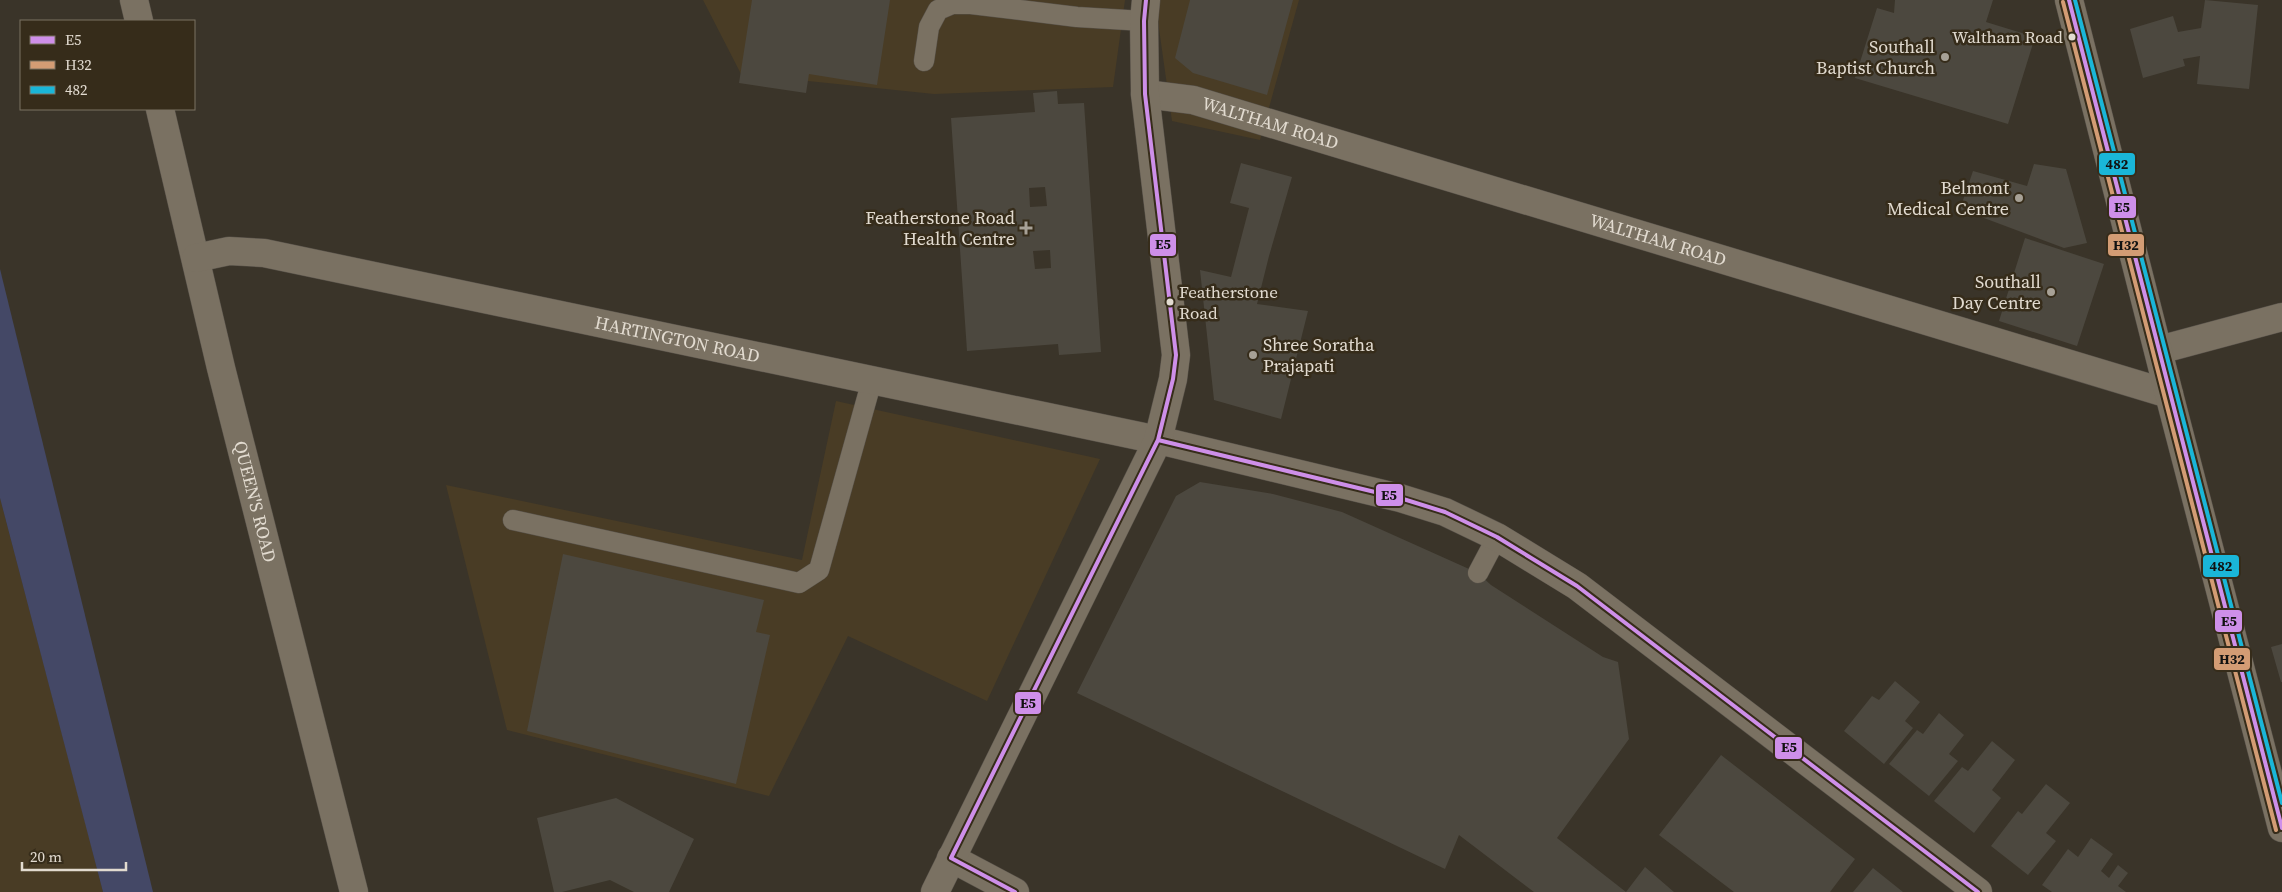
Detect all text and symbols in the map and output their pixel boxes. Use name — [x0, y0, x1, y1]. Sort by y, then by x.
legend — [20, 20, 195, 110]
place label: Waltham Road — [1952, 25, 2063, 49]
text: E5 — [65, 29, 82, 50]
marker: Waltham Road — [2067, 32, 2077, 42]
place label: Southall Baptist Church — [1816, 34, 1935, 80]
marker: Southall Baptist Church — [1939, 51, 1951, 63]
text: H32 — [65, 54, 92, 75]
text: 482 — [65, 79, 88, 100]
street label: WALTHAM ROAD — [1199, 90, 1342, 155]
line badge: 482 — [2098, 152, 2136, 176]
text: 482 — [2106, 154, 2129, 174]
place label: Belmont Medical Centre — [1887, 175, 2009, 221]
marker: Belmont Medical Centre — [2013, 192, 2025, 204]
line badge: E5 — [2108, 195, 2137, 219]
text: E5 — [2114, 197, 2130, 217]
place label: Featherstone Road Health Centre — [865, 205, 1015, 251]
street label: WALTHAM ROAD — [1587, 207, 1730, 272]
marker: Featherstone Road Health Centre — [1019, 221, 1033, 235]
line badge: E5 — [1149, 233, 1177, 257]
line badge: H32 — [2107, 233, 2145, 257]
text: E5 — [1155, 234, 1171, 254]
text: H32 — [2113, 235, 2139, 255]
place label: Southall Day Centre — [1952, 269, 2041, 315]
place label: Featherstone Road — [1179, 280, 1278, 325]
marker: Southall Day Centre — [2045, 286, 2057, 298]
marker: Featherstone Road — [1165, 297, 1175, 307]
street label: HARTINGTON ROAD — [593, 310, 762, 368]
place label: Shree Soratha Prajapati — [1263, 332, 1375, 378]
marker: Shree Soratha Prajapati — [1247, 349, 1259, 361]
street label: QUEEN'S ROAD — [228, 438, 283, 565]
line badge: E5 — [1375, 483, 1404, 507]
text: E5 — [1381, 485, 1397, 505]
line badge: 482 — [2202, 554, 2240, 578]
text: 482 — [2210, 556, 2233, 576]
line badge: E5 — [2214, 609, 2243, 633]
text: E5 — [2221, 611, 2237, 631]
line badge: H32 — [2213, 647, 2251, 671]
text: H32 — [2219, 649, 2245, 669]
line badge: E5 — [1014, 691, 1042, 715]
text: E5 — [1020, 693, 1036, 713]
line badge: E5 — [1774, 736, 1803, 760]
text: E5 — [1781, 737, 1797, 757]
scale bar — [22, 840, 126, 872]
text: 20 m — [30, 846, 62, 867]

